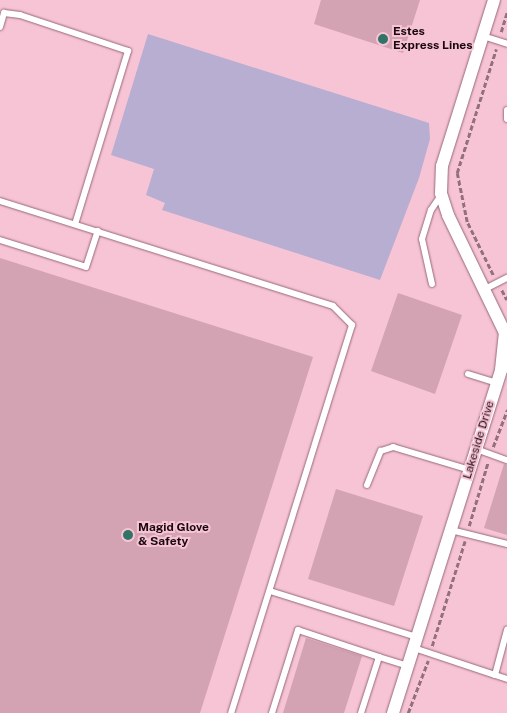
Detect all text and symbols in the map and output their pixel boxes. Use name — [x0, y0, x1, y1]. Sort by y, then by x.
place label: Estes Express Lines — [393, 25, 473, 53]
marker: Estes Express Lines — [377, 33, 389, 45]
street label: Lakeside Drive — [460, 399, 498, 481]
place label: Magid Glove & Safety — [138, 521, 209, 549]
marker: Magid Glove & Safety — [122, 529, 134, 541]

